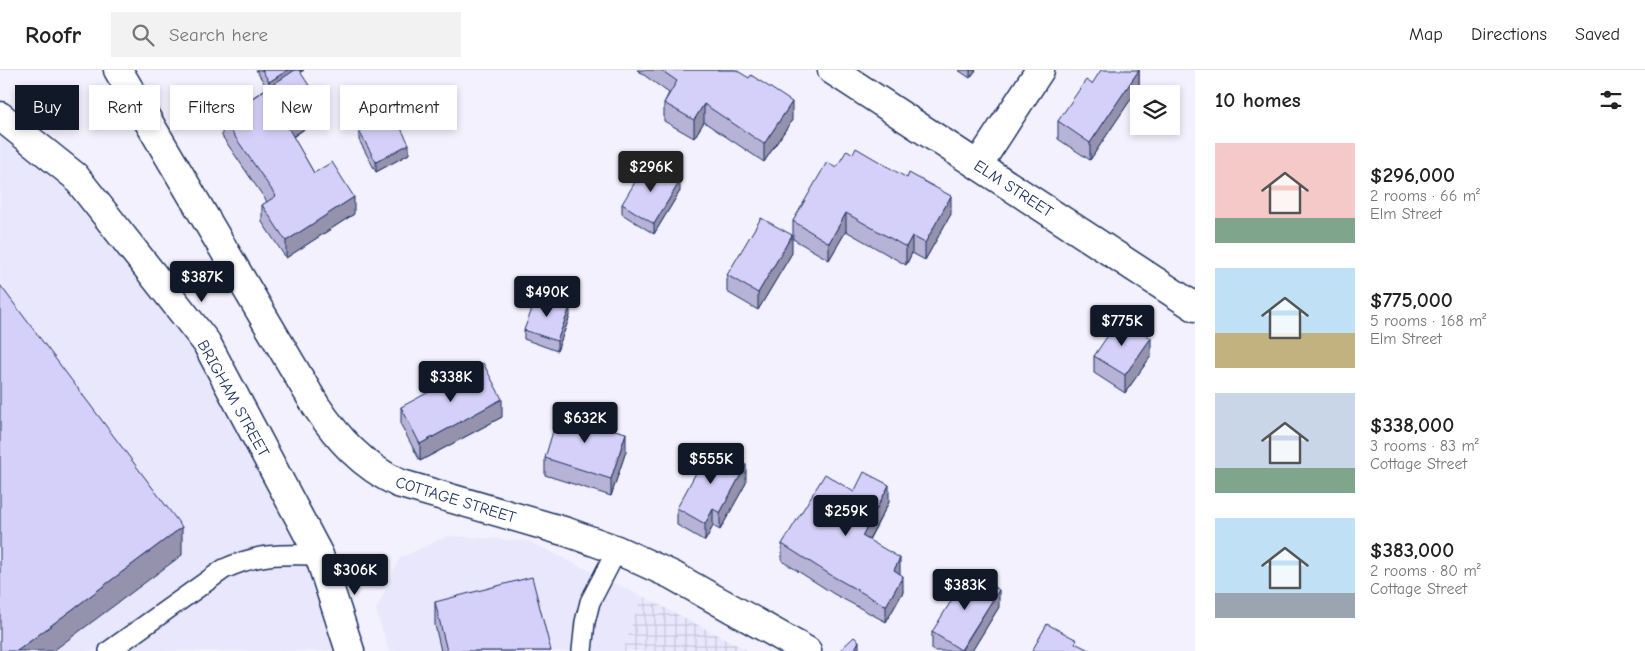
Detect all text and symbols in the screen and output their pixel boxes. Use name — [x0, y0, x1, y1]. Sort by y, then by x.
search box — [111, 12, 461, 57]
text: Roofr — [25, 21, 81, 49]
icon: search — [129, 21, 157, 49]
text: Search here — [169, 24, 268, 46]
text: Map — [1409, 24, 1443, 45]
text: Directions — [1471, 24, 1547, 45]
text: Saved — [1575, 24, 1620, 45]
chip: Buy — [15, 85, 79, 130]
chip: Rent — [89, 85, 160, 130]
chip: Filters — [170, 85, 253, 130]
chip: New — [263, 85, 330, 130]
chip: Apartment — [340, 85, 457, 130]
map controls — [1130, 85, 1180, 135]
button: layers — [1130, 85, 1180, 135]
icon: filters — [1597, 86, 1625, 114]
text: 10 homes — [1215, 88, 1301, 112]
pin: $296K — [616, 150, 686, 193]
street label: ELM STREET — [970, 157, 1057, 221]
text: $296K — [629, 158, 673, 176]
icon: home — [1255, 163, 1315, 223]
text: $296,000 — [1370, 163, 1455, 187]
text: 2 rooms · 66 m² — [1370, 187, 1480, 205]
text: Elm Street — [1370, 205, 1442, 223]
pin: $387K — [167, 260, 237, 303]
text: $387K — [181, 268, 223, 286]
pin: $490K — [512, 276, 582, 318]
text: $490K — [525, 283, 569, 301]
icon: home — [1255, 288, 1315, 348]
text: $775,000 — [1370, 288, 1453, 312]
pin: $775K — [1087, 304, 1157, 347]
text: $775K — [1101, 312, 1143, 330]
text: 5 rooms · 168 m² — [1370, 312, 1486, 330]
text: Elm Street — [1370, 330, 1442, 348]
street label: BRIGHAM STREET — [194, 337, 273, 461]
pin: $338K — [416, 360, 486, 403]
text: $338K — [430, 368, 472, 386]
pin: $632K — [550, 402, 620, 444]
text: $632K — [564, 409, 606, 427]
icon: home — [1255, 413, 1315, 473]
text: $338,000 — [1370, 413, 1454, 437]
text: 3 rooms · 83 m² — [1370, 437, 1479, 455]
pin: $555K — [676, 442, 746, 485]
text: $555K — [689, 450, 733, 468]
text: Cottage Street — [1370, 455, 1467, 473]
street label: COTTAGE STREET — [393, 473, 519, 527]
pin: $259K — [811, 494, 881, 537]
text: $259K — [824, 502, 868, 520]
icon: home — [1255, 538, 1315, 598]
text: $383,000 — [1370, 538, 1454, 562]
pin: $306K — [320, 554, 390, 596]
text: $306K — [333, 561, 377, 579]
text: 2 rooms · 80 m² — [1370, 562, 1481, 580]
pin: $383K — [930, 568, 1000, 611]
text: $383K — [944, 576, 986, 594]
text: Cottage Street — [1370, 580, 1467, 598]

